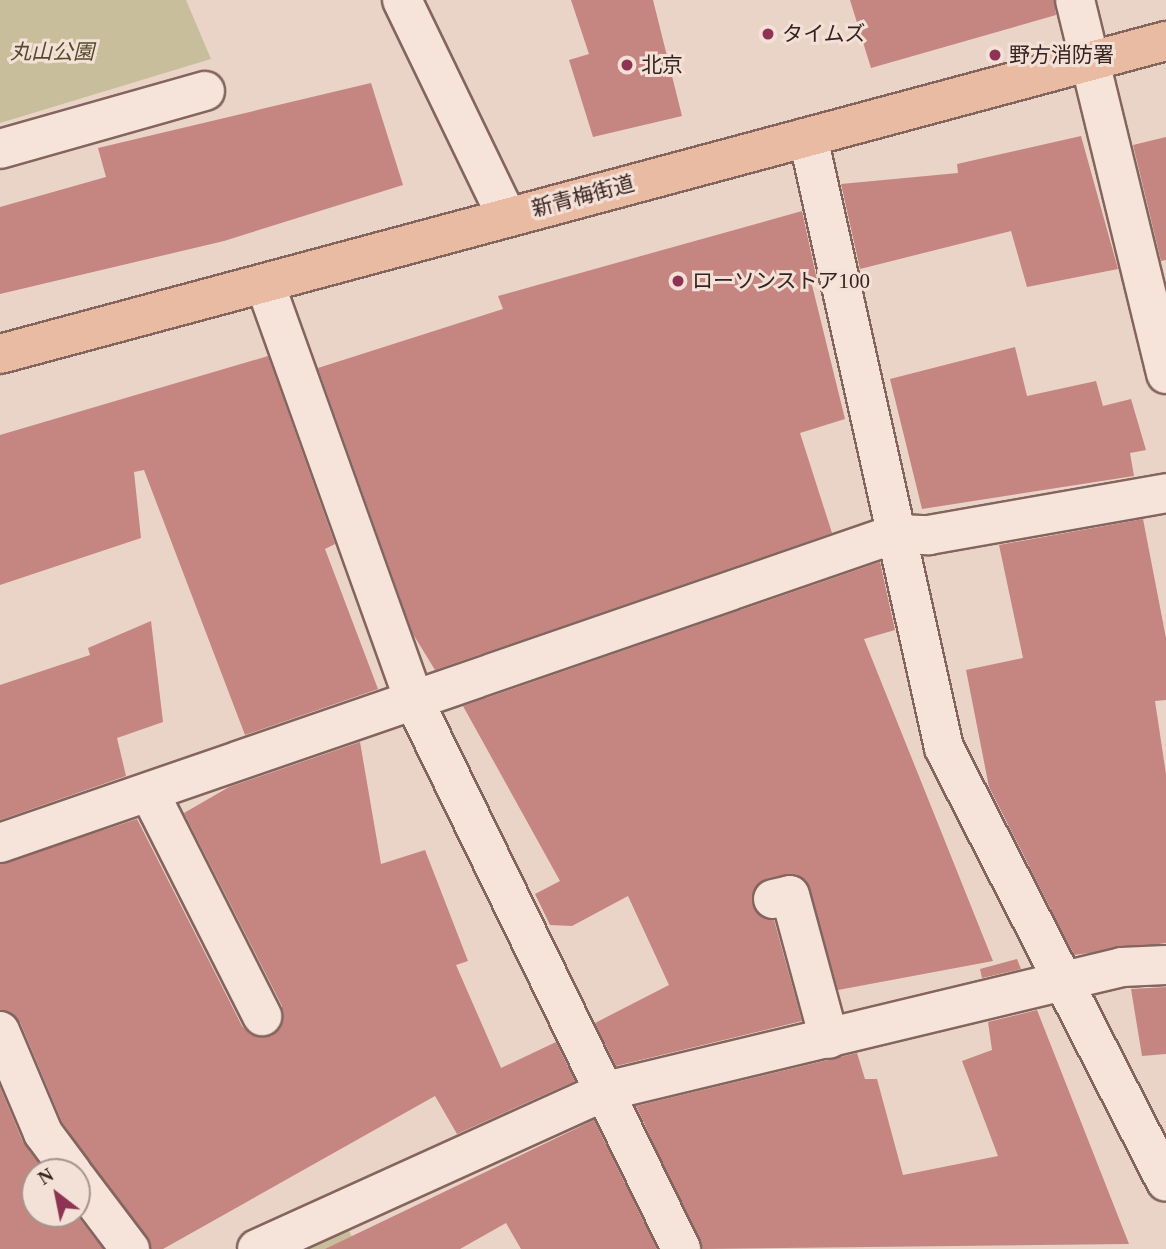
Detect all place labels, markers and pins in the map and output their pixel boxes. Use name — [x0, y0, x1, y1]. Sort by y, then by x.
place label: タイムズ — [782, 21, 866, 47]
marker: タイムズ — [760, 26, 776, 42]
place label: 野方消防署 — [1009, 42, 1114, 68]
marker: 野方消防署 — [987, 47, 1003, 63]
place label: 北京 — [641, 52, 683, 78]
marker: 北京 — [619, 57, 635, 73]
place label: ローソンストア100 — [692, 268, 870, 294]
marker: ローソンストア100 — [670, 273, 686, 289]

